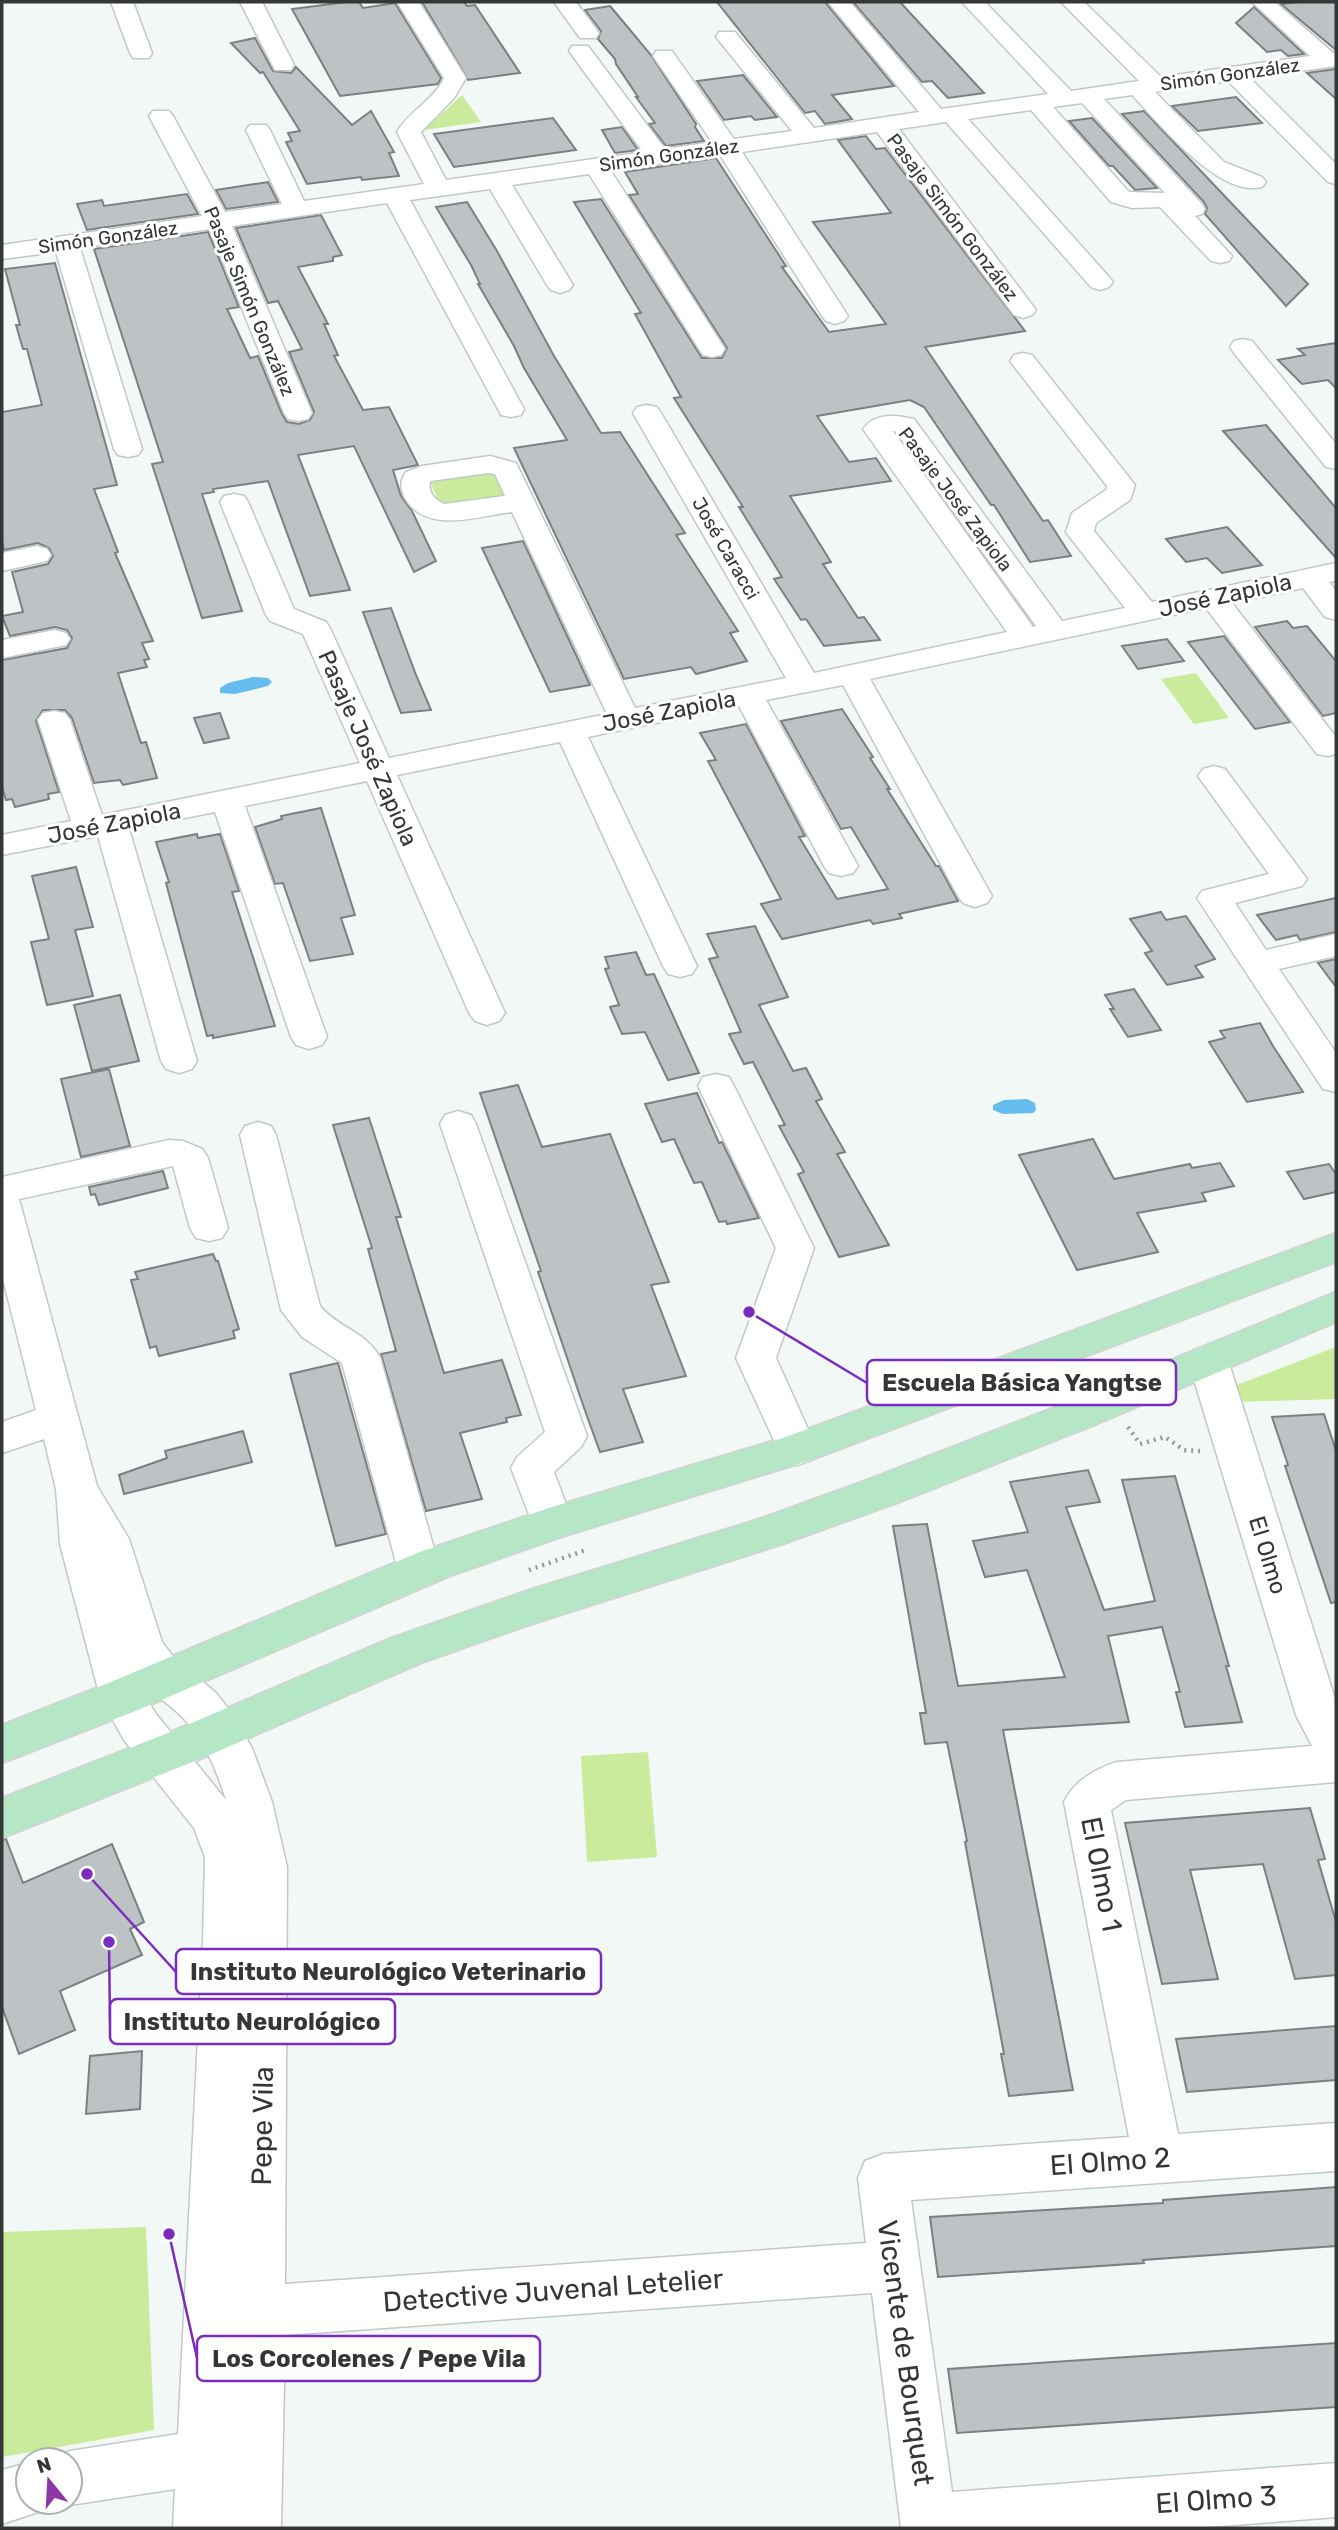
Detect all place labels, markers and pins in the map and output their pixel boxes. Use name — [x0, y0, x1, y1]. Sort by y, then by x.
callout: Escuela Básica Yangtse — [867, 1360, 1176, 1405]
callout: Instituto Neurológico Veterinario — [176, 1949, 601, 1994]
callout: Instituto Neurológico — [110, 1999, 395, 2044]
callout: Los Corcolenes / Pepe Vila — [197, 2336, 540, 2381]

